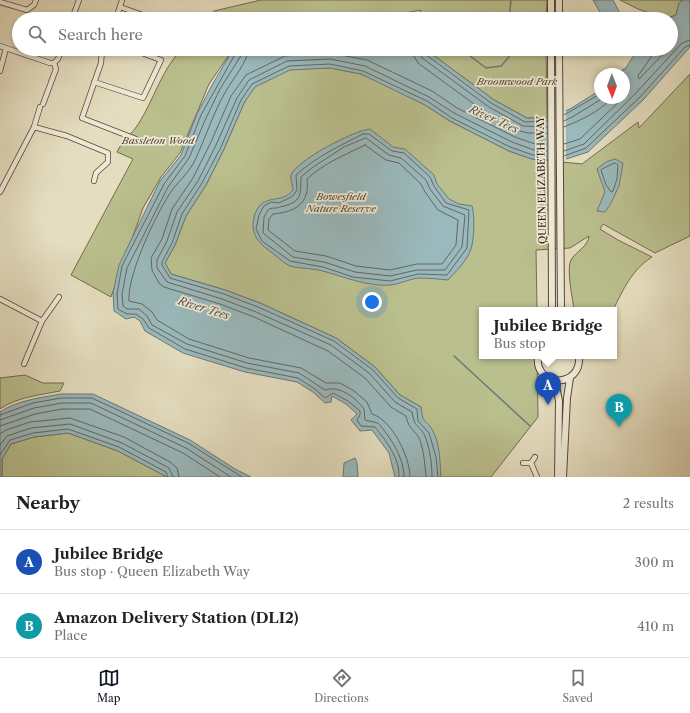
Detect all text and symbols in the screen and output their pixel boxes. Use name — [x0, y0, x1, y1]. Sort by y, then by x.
search box — [12, 12, 678, 56]
icon: search — [26, 23, 48, 45]
text: Search here — [58, 25, 143, 44]
north arrow — [594, 68, 630, 104]
park label: Broomwood Park — [476, 75, 558, 88]
water label: River Tees — [466, 101, 521, 136]
street label: QUEEN ELIZABETH WAY — [534, 115, 549, 244]
park label: Bassleton Wood — [121, 134, 195, 147]
park label: Bowesfield Nature Reserve — [305, 190, 377, 215]
your location — [362, 292, 382, 312]
water label: River Tees — [176, 293, 231, 322]
popup — [479, 307, 617, 359]
text: Jubilee Bridge — [493, 316, 603, 335]
text: Bus stop — [493, 335, 546, 351]
pin: A — [535, 372, 561, 405]
pin: B — [606, 394, 632, 427]
text: Nearby — [16, 493, 80, 513]
text: 2 results — [623, 495, 674, 511]
text: Jubilee Bridge — [54, 544, 163, 563]
text: A — [24, 554, 34, 570]
text: 300 m — [635, 554, 674, 570]
text: Bus stop · Queen Elizabeth Way — [54, 563, 250, 579]
text: Amazon Delivery Station (DLI2) — [54, 608, 298, 627]
text: B — [24, 618, 34, 634]
text: 410 m — [637, 618, 674, 634]
text: Place — [54, 627, 87, 643]
tab: Map — [97, 667, 121, 705]
tab: Directions — [314, 667, 369, 705]
tab: Saved — [563, 667, 593, 705]

